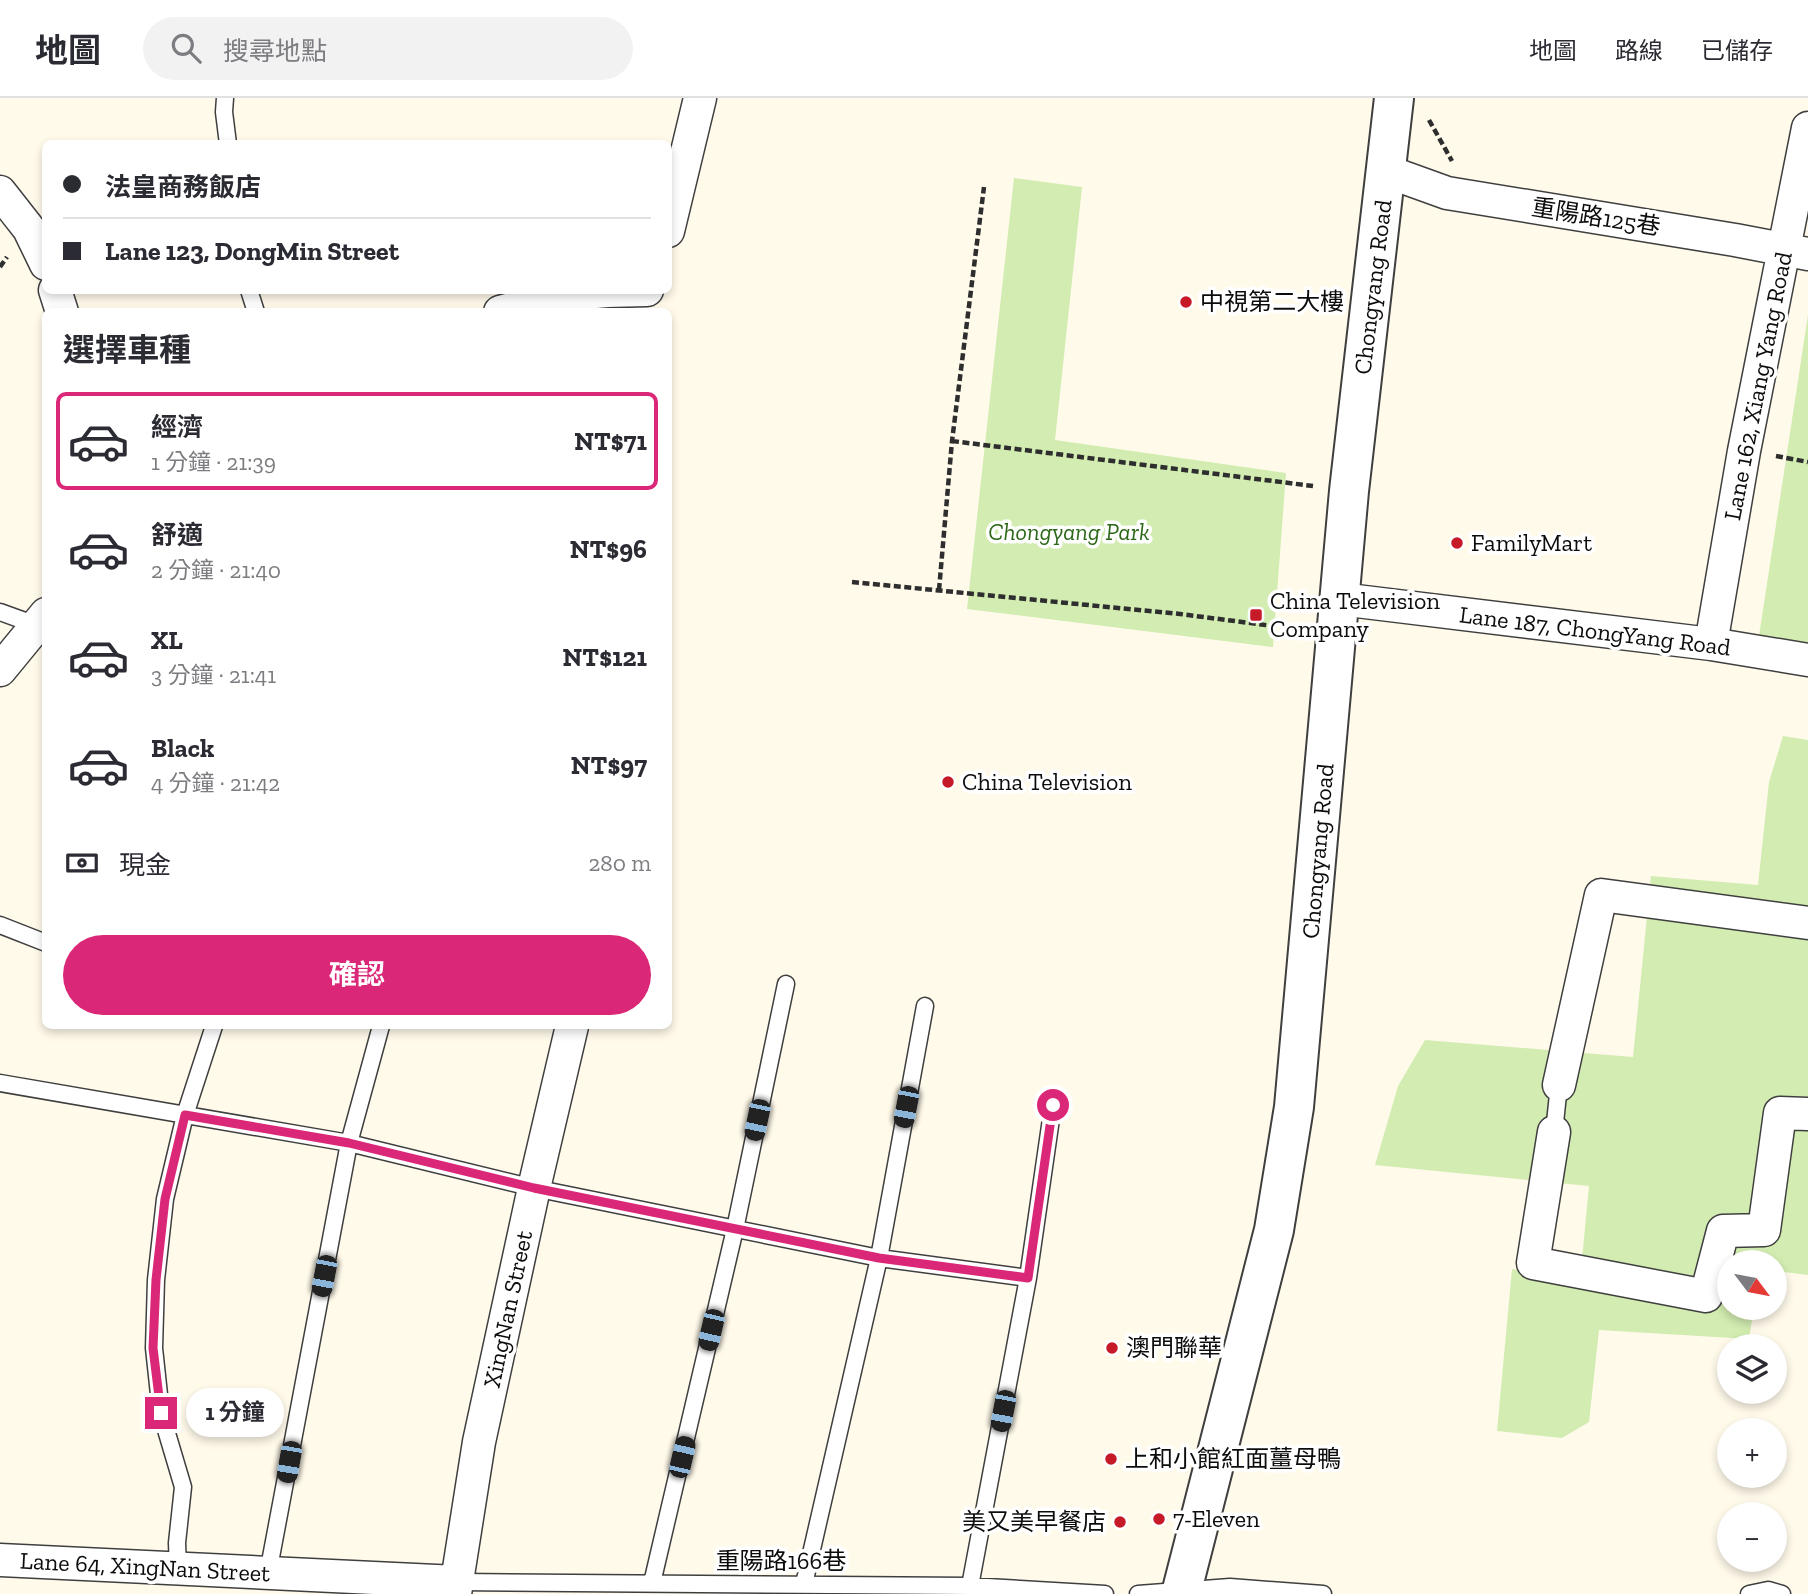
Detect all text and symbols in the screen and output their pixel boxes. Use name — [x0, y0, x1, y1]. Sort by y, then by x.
search box — [143, 17, 633, 80]
icon: search — [167, 29, 205, 67]
text: 地圖 — [35, 31, 101, 70]
text: 搜尋地點 — [223, 35, 327, 67]
text: 地圖 — [1529, 36, 1577, 65]
text: 路線 — [1615, 36, 1663, 65]
text: 已儲存 — [1701, 36, 1773, 65]
text: 法皇商務飯店 — [105, 171, 261, 203]
street label: 重陽路125巷 — [1530, 192, 1662, 241]
street label: Chongyang Road — [1347, 198, 1398, 376]
text: Lane 123, DongMin Street — [105, 235, 399, 267]
street label: Lane 162, Xiang Yang Road — [1717, 249, 1798, 523]
place label: 中視第二大樓 — [1200, 287, 1344, 316]
marker: 中視第二大樓 — [1178, 294, 1194, 310]
text: 選擇車種 — [63, 331, 191, 369]
icon: car — [67, 410, 130, 473]
text: 經濟 — [151, 411, 203, 443]
text: NT$71 — [574, 425, 647, 457]
text: 1 分鐘 · 21:39 — [151, 448, 276, 476]
park label: Chongyang Park — [988, 517, 1150, 546]
icon: car — [67, 518, 130, 581]
text: 舒適 — [151, 519, 203, 551]
place label: FamilyMart — [1471, 528, 1592, 557]
text: NT$96 — [570, 533, 647, 565]
marker: FamilyMart — [1449, 535, 1465, 551]
text: 2 分鐘 · 21:40 — [151, 556, 281, 584]
place label: China Television Company — [1270, 586, 1440, 643]
street label: Lane 187, ChongYang Road — [1458, 599, 1732, 662]
marker: China Television Company — [1248, 607, 1264, 623]
text: XL — [151, 624, 183, 656]
icon: car — [67, 626, 130, 689]
text: NT$121 — [563, 641, 647, 673]
text: 3 分鐘 · 21:41 — [151, 661, 276, 689]
text: Black — [151, 732, 214, 764]
icon: car — [67, 734, 130, 797]
text: NT$97 — [571, 749, 647, 781]
street label: Chongyang Road — [1295, 762, 1340, 940]
place label: China Television — [962, 767, 1132, 796]
text: 4 分鐘 · 21:42 — [151, 769, 280, 797]
marker: China Television — [940, 774, 956, 790]
icon: cash — [63, 844, 101, 882]
text: 現金 — [119, 849, 171, 881]
text: 280 m — [588, 849, 651, 877]
button: 確認 — [63, 935, 651, 1015]
car — [892, 1084, 921, 1130]
route start — [1037, 1089, 1069, 1121]
car — [743, 1097, 772, 1143]
street label: XingNan Street — [477, 1228, 538, 1390]
north arrow — [1717, 1250, 1787, 1320]
map controls — [1717, 1250, 1787, 1572]
car — [310, 1253, 339, 1299]
car — [697, 1307, 726, 1353]
place label: 澳門聯華 — [1126, 1333, 1222, 1362]
button: layers — [1717, 1334, 1787, 1404]
marker: 澳門聯華 — [1104, 1340, 1120, 1356]
callout: 1 分鐘 — [186, 1388, 284, 1438]
car — [989, 1388, 1018, 1434]
route end — [145, 1397, 177, 1429]
text: 1 分鐘 — [205, 1398, 265, 1426]
button: + — [1717, 1418, 1787, 1488]
car — [668, 1434, 697, 1480]
car — [276, 1439, 303, 1485]
place label: 上和小館紅面薑母鴨 — [1125, 1444, 1341, 1473]
marker: 上和小館紅面薑母鴨 — [1103, 1451, 1119, 1467]
button: − — [1717, 1502, 1787, 1572]
place label: 7-Eleven — [1173, 1504, 1260, 1533]
place label: 美又美早餐店 — [962, 1507, 1106, 1536]
marker: 7-Eleven — [1151, 1511, 1167, 1527]
marker: 美又美早餐店 — [1112, 1514, 1128, 1530]
street label: Lane 64, XingNan Street — [19, 1545, 271, 1588]
street label: 重陽路166巷 — [716, 1546, 846, 1575]

